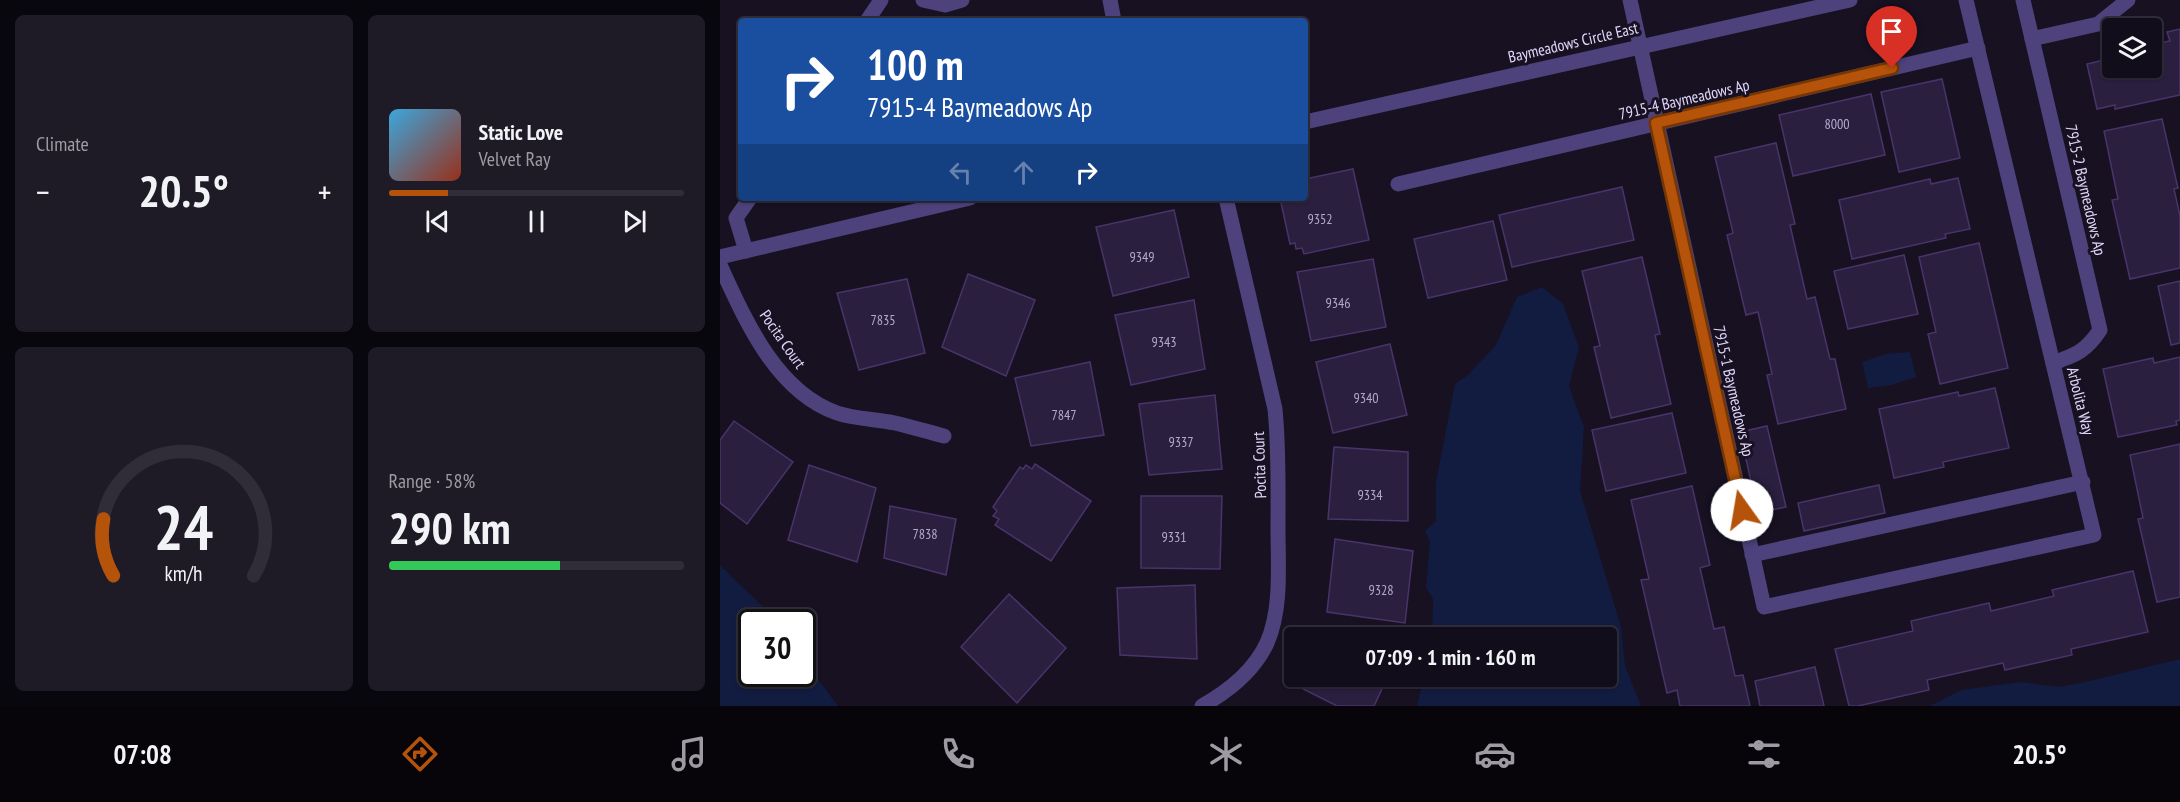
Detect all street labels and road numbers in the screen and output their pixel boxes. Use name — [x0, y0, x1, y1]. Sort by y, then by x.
street label: Baymeadows Circle East — [1506, 17, 1641, 67]
street label: 7915-4 Baymeadows Ap — [1617, 74, 1751, 124]
street label: 7915-2 Baymeadows Ap — [2061, 123, 2111, 257]
street label: Pocita Court — [756, 306, 811, 373]
street label: 7915-1 Baymeadows Ap — [1709, 324, 1759, 458]
street label: Arbolita Way — [2063, 365, 2099, 437]
street label: Pocita Court — [1248, 431, 1270, 499]

